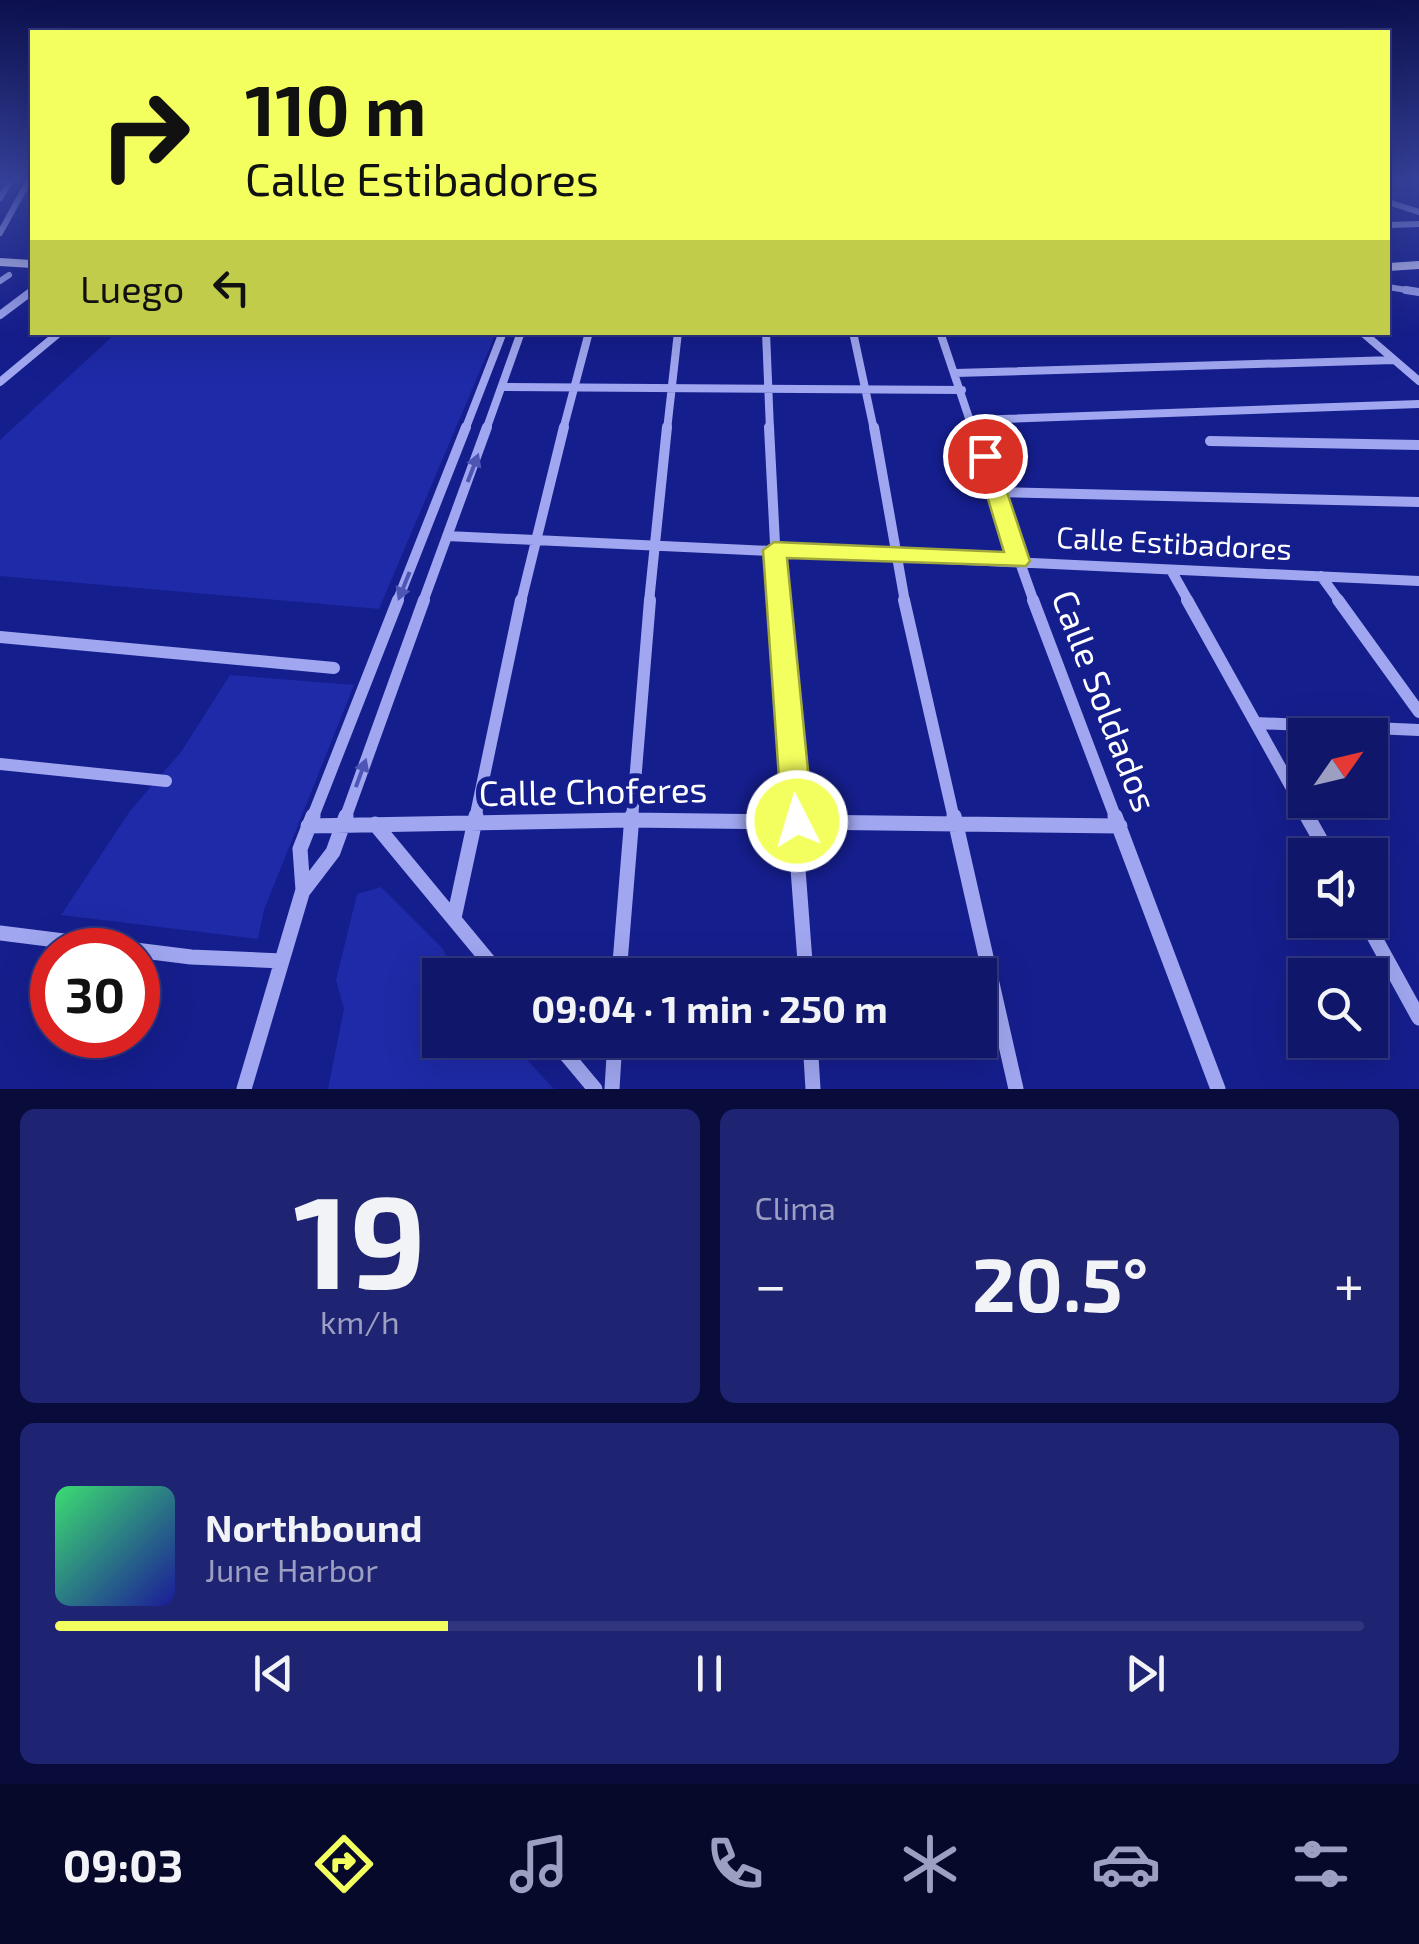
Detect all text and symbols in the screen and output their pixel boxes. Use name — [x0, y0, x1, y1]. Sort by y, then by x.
text: 110 m — [245, 66, 426, 150]
icon: right — [80, 70, 210, 200]
text: Calle Estibadores — [245, 151, 599, 205]
icon: left — [204, 260, 259, 315]
text: Luego — [80, 265, 184, 311]
pin — [943, 414, 1028, 499]
icon: arrive — [958, 429, 1013, 484]
one-way arrow — [465, 452, 481, 482]
street label: Calle Estibadores — [1055, 518, 1293, 566]
one-way arrow — [395, 572, 411, 602]
street label: Calle Soldados — [1044, 584, 1167, 817]
north arrow — [1288, 718, 1388, 818]
map controls — [1288, 718, 1388, 1058]
one-way arrow — [354, 758, 369, 788]
street label: Calle Choferes — [478, 767, 708, 813]
position arrow — [745, 769, 849, 873]
button: sound — [1288, 838, 1388, 938]
speed limit sign: 30 — [30, 928, 160, 1058]
button: search — [1288, 958, 1388, 1058]
text: 09:04 · 1 min · 250 m — [531, 985, 888, 1031]
text: 19 — [293, 1159, 426, 1315]
text: Clima — [755, 1188, 836, 1226]
text: 20.5° — [972, 1237, 1148, 1327]
text: − — [755, 1250, 787, 1316]
text: + — [1334, 1250, 1364, 1316]
text: km/h — [320, 1302, 399, 1340]
text: Northbound — [205, 1504, 423, 1550]
text: June Harbor — [205, 1550, 378, 1588]
icon: previous — [246, 1646, 301, 1701]
icon: pause — [682, 1646, 737, 1701]
icon: next — [1118, 1646, 1173, 1701]
icon: directions — [309, 1829, 379, 1899]
icon: music — [504, 1829, 574, 1899]
icon: phone — [700, 1829, 770, 1899]
icon: climate — [895, 1829, 965, 1899]
icon: car — [1091, 1829, 1161, 1899]
icon: filters — [1286, 1829, 1356, 1899]
text: 09:03 — [63, 1837, 183, 1891]

